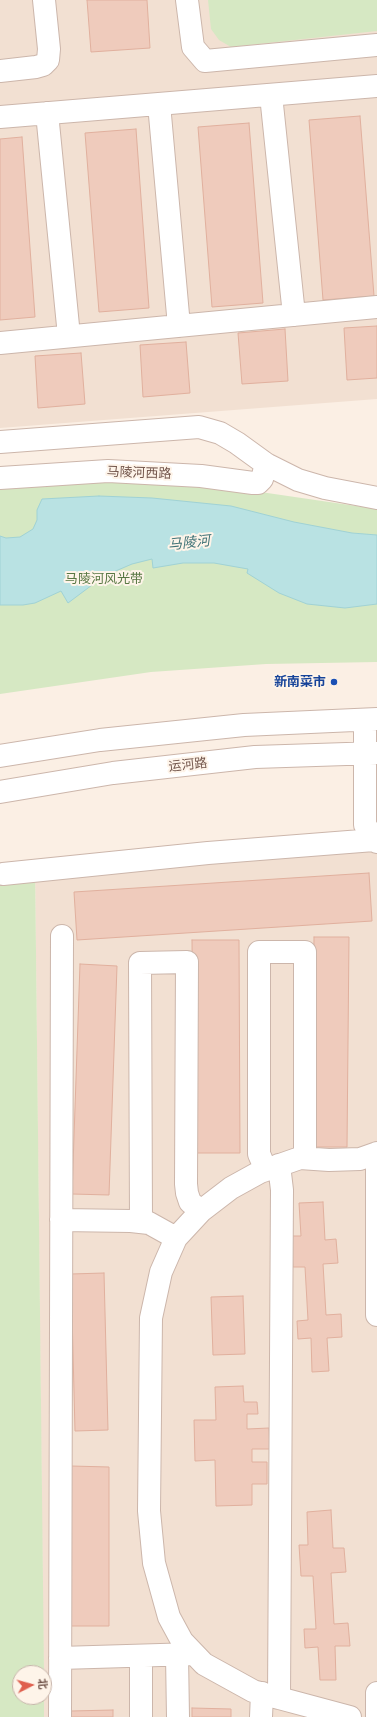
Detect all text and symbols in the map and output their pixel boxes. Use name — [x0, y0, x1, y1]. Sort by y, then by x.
street label: 马陵河西路 — [106, 464, 172, 482]
water label: 马陵河 — [167, 532, 211, 554]
park label: 马陵河风光带 — [65, 571, 143, 587]
place label: 新南菜市 — [274, 674, 326, 690]
marker: 新南菜市 — [329, 677, 339, 687]
street label: 运河路 — [168, 755, 208, 775]
north arrow — [12, 1665, 52, 1705]
text: 北 — [35, 1678, 50, 1690]

